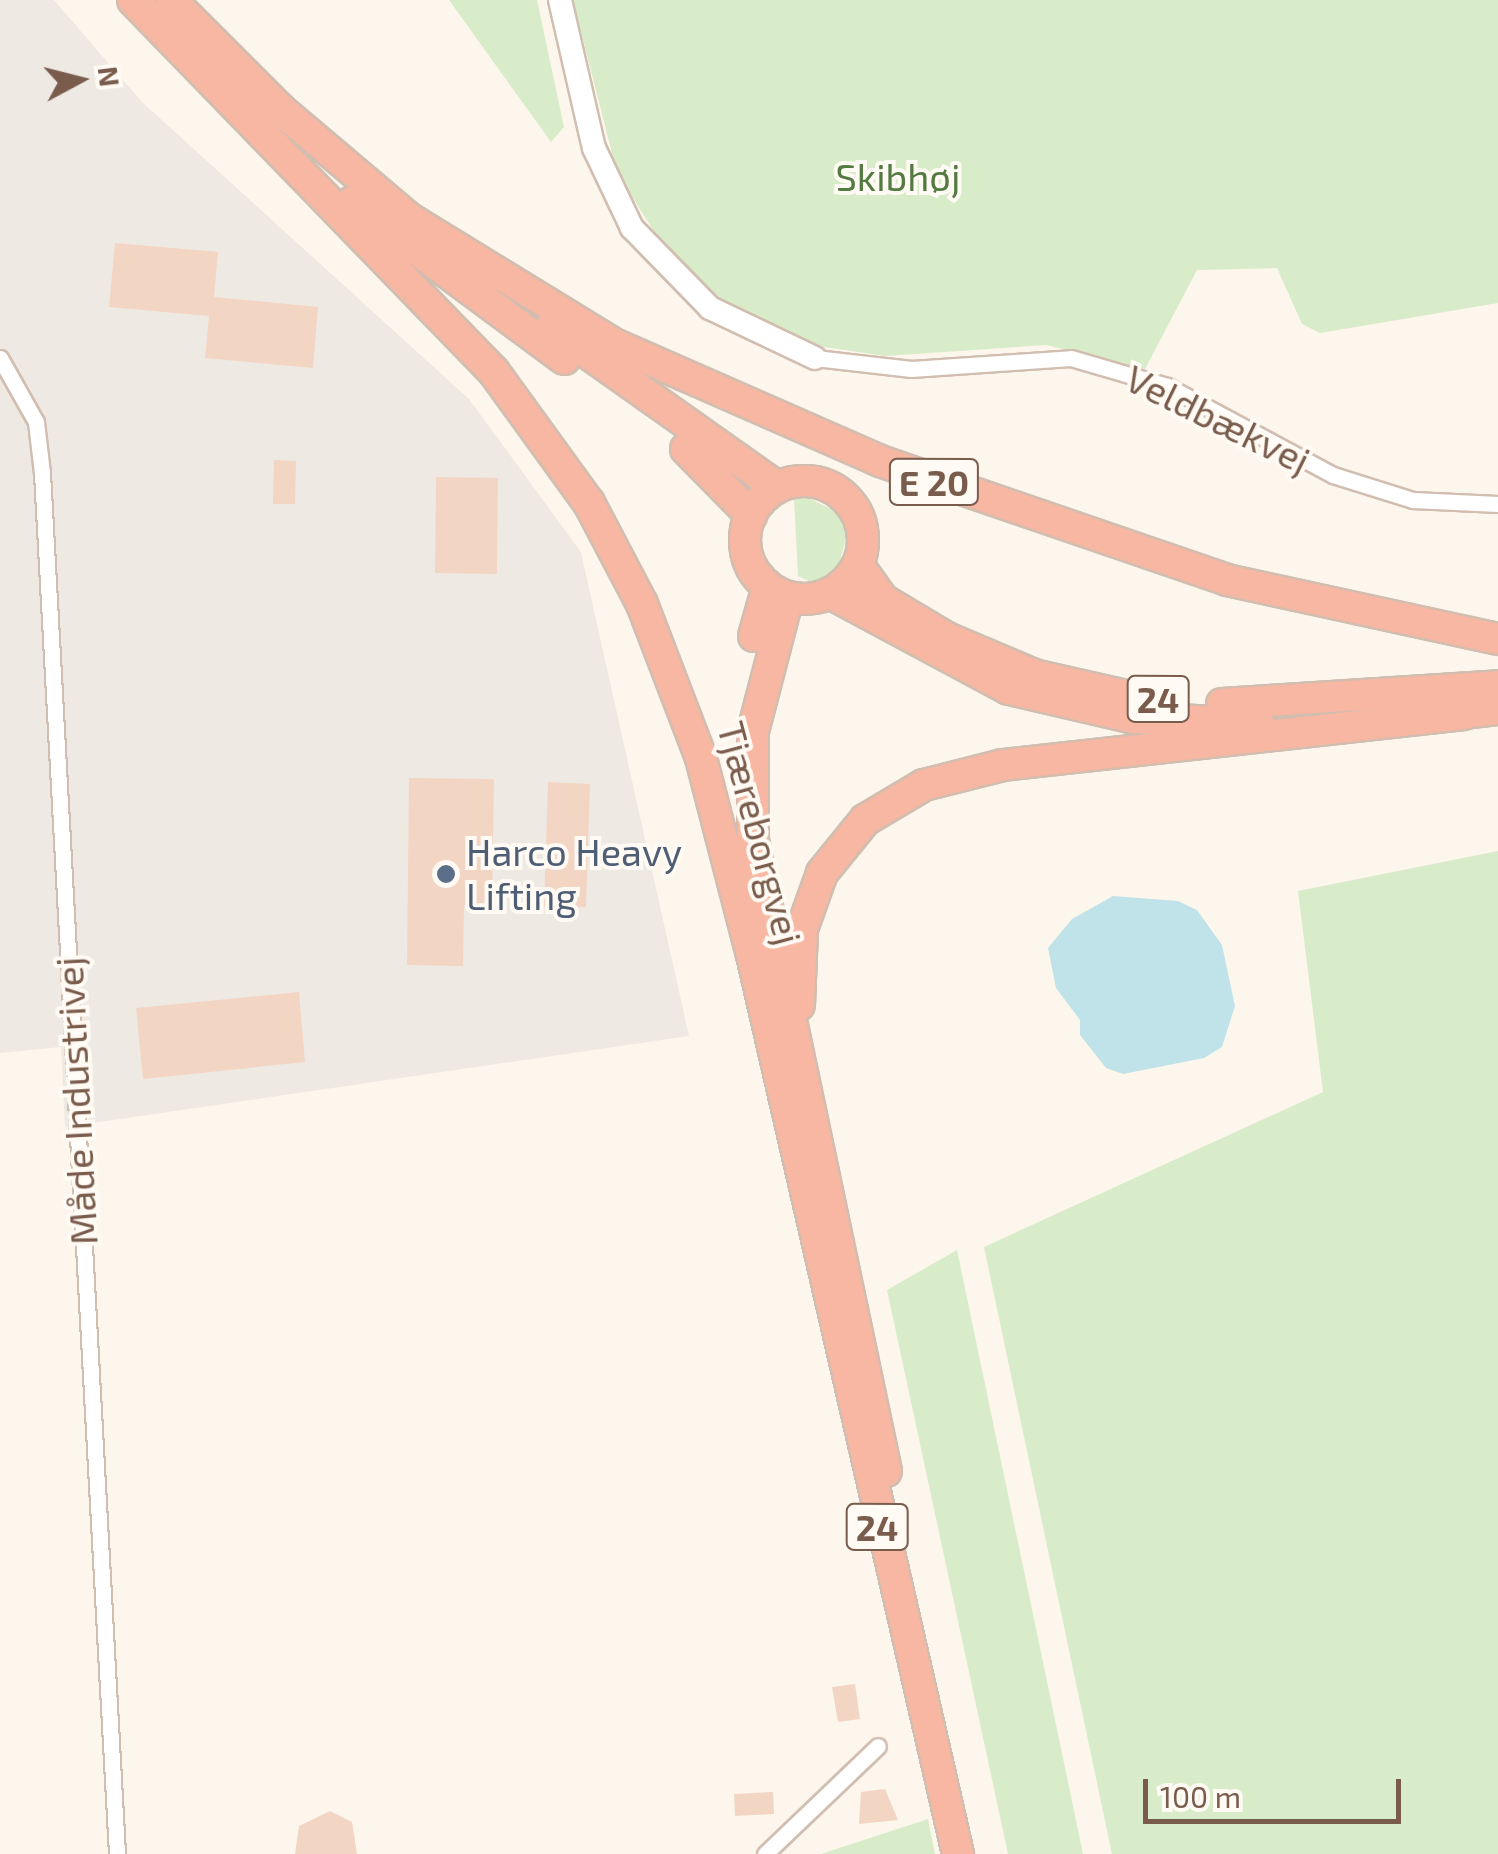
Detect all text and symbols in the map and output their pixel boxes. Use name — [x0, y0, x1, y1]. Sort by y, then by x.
north arrow — [30, 30, 130, 130]
text: N — [92, 64, 128, 88]
park label: Skibhøj — [836, 154, 960, 200]
street label: Veldbækvej — [1119, 355, 1317, 483]
road number: E 20 — [886, 452, 982, 512]
road number: 24 — [1126, 669, 1190, 729]
street label: Tjæreborgvej — [708, 716, 812, 950]
place label: Harco Heavy Lifting — [466, 829, 682, 918]
marker: Harco Heavy Lifting — [435, 863, 457, 885]
street label: Måde Industrivej — [46, 956, 106, 1246]
road number: 24 — [844, 1497, 910, 1557]
scale bar — [1148, 1759, 1406, 1821]
text: 100 m — [1160, 1778, 1241, 1814]

